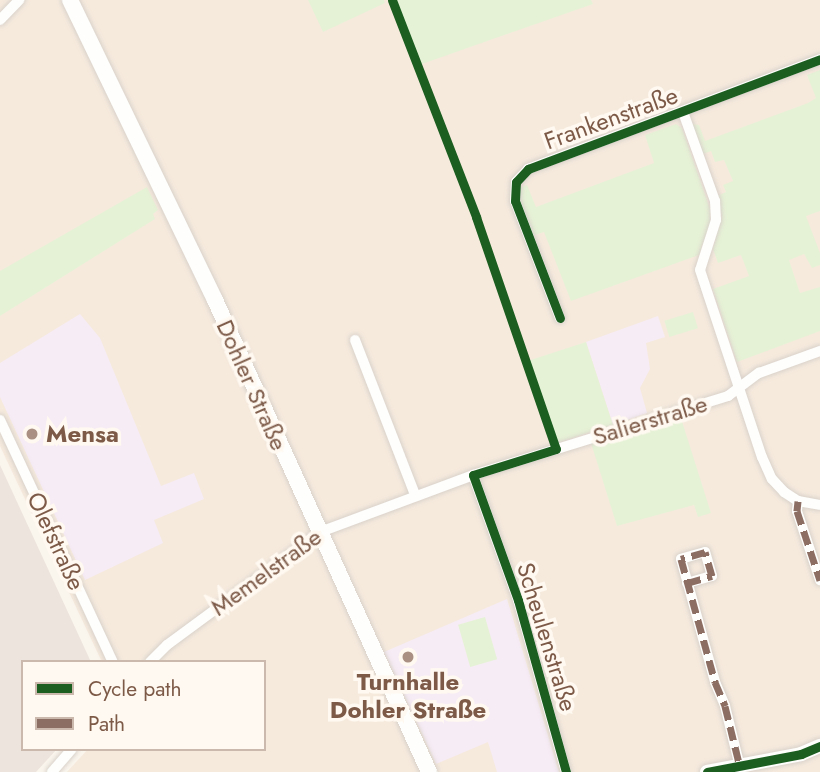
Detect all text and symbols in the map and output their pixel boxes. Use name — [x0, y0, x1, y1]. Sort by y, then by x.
street label: Frankenstraße — [540, 80, 682, 156]
street label: Dohler Straße — [210, 315, 294, 455]
street label: Salierstraße — [589, 389, 711, 451]
place label: Mensa — [46, 420, 119, 448]
marker: Mensa — [24, 426, 40, 442]
street label: Olefstraße — [21, 487, 91, 595]
street label: Memelstraße — [205, 522, 327, 622]
street label: Scheulenstraße — [511, 559, 583, 715]
marker: Turnhalle Dohler Straße — [400, 649, 416, 665]
legend — [21, 660, 266, 751]
place label: Turnhalle Dohler Straße — [330, 668, 486, 724]
text: Cycle path — [88, 674, 181, 704]
text: Path — [88, 709, 125, 739]

